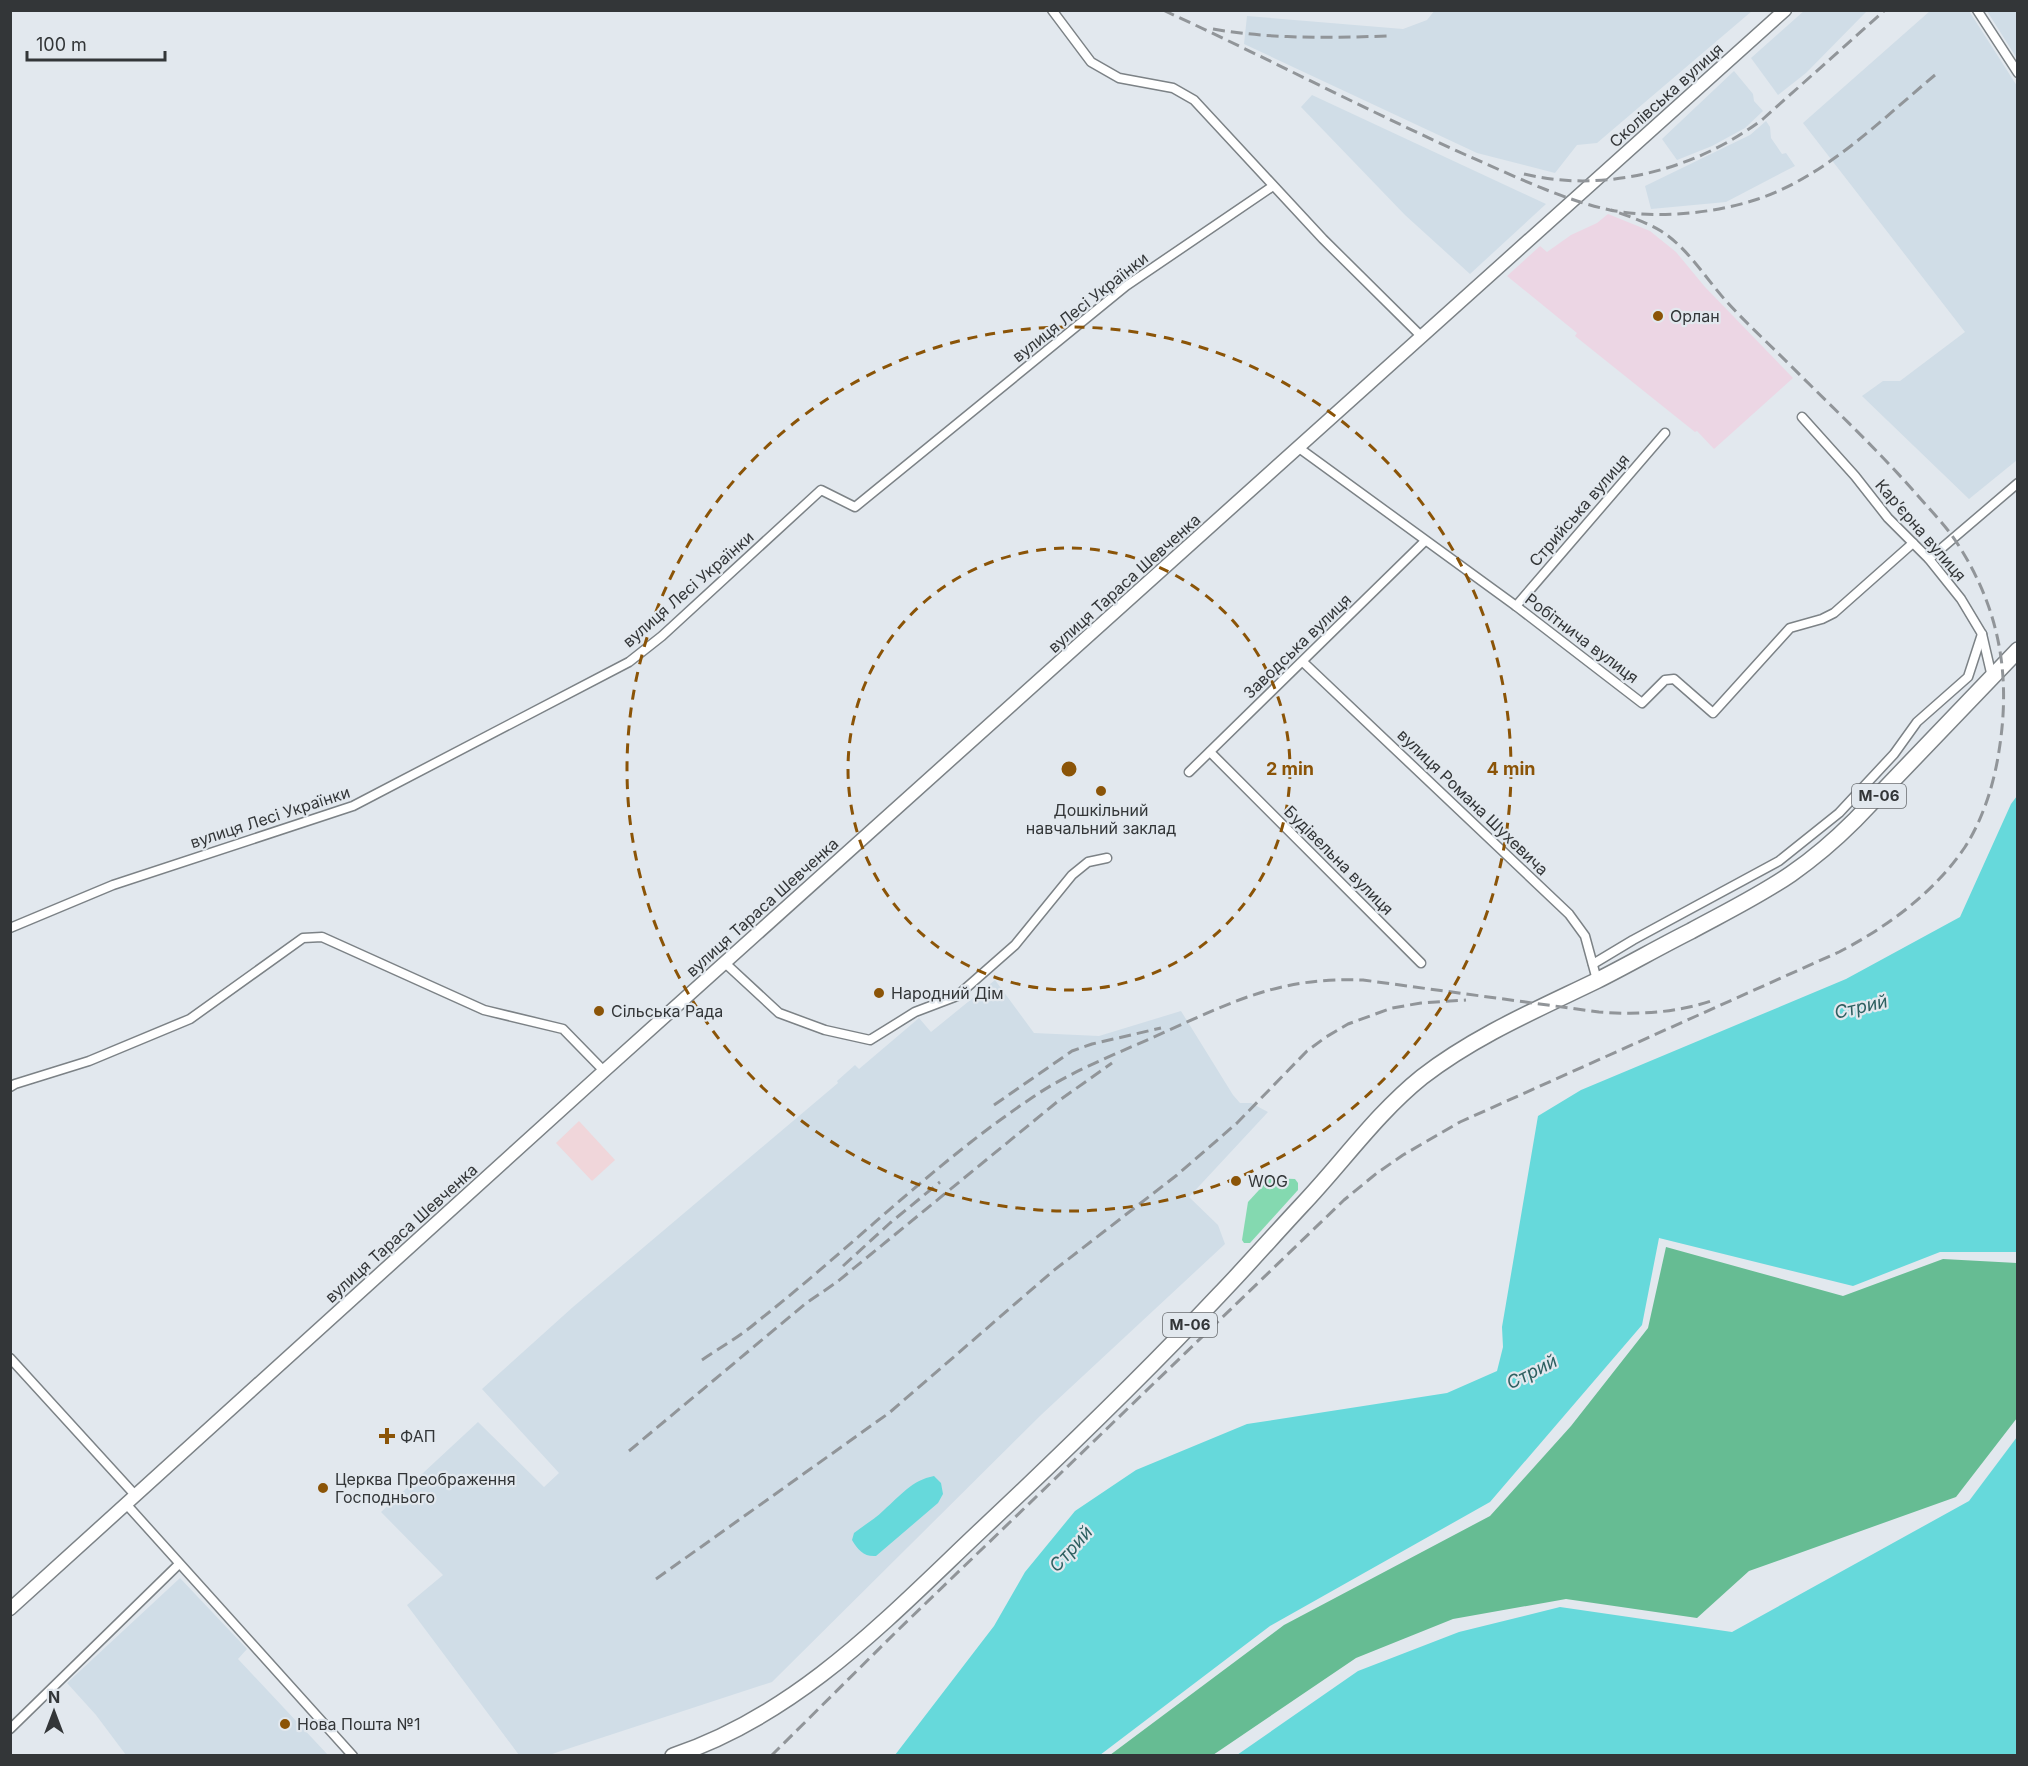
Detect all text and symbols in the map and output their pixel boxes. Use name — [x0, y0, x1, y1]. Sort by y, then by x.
scale bar — [27, 24, 165, 62]
text: 100 m — [36, 34, 87, 55]
street label: Сколівська вулиця — [1605, 39, 1727, 151]
street label: вулиця Лесі Українки — [1008, 248, 1152, 366]
place label: Орлан — [1670, 306, 1720, 326]
marker: Орлан — [1651, 309, 1665, 323]
street label: Стрийська вулиця — [1525, 450, 1633, 570]
street label: Карʼєрна вулиця — [1871, 475, 1971, 585]
street label: вулиця Тараса Шевченка — [1044, 509, 1204, 657]
street label: вулиця Лесі Українки — [619, 527, 757, 651]
street label: Заводська вулиця — [1239, 589, 1355, 703]
street label: Робітнича вулиця — [1521, 589, 1643, 687]
street label: вулиця Романа Шухевича — [1394, 725, 1552, 879]
text: 2 min — [1266, 758, 1314, 779]
text: 4 min — [1487, 758, 1535, 779]
centre of rings — [1059, 759, 1079, 779]
street label: вулиця Лесі Українки — [188, 782, 352, 852]
marker: Дошкільний навчальний заклад — [1094, 784, 1108, 798]
road number: М-06 — [1852, 784, 1906, 808]
place label: Дошкільний навчальний заклад — [1026, 800, 1176, 838]
street label: Будівельна вулиця — [1280, 801, 1398, 919]
street label: вулиця Тараса Шевченка — [682, 833, 842, 981]
place label: Народний Дім — [891, 983, 1004, 1003]
marker: Народний Дім — [872, 986, 886, 1000]
water label: Стрий — [1832, 990, 1890, 1023]
place label: Сільська Рада — [611, 1001, 723, 1021]
marker: Сільська Рада — [592, 1004, 606, 1018]
street label: вулиця Тараса Шевченка — [321, 1159, 481, 1307]
place label: WOG — [1248, 1171, 1288, 1191]
marker: WOG — [1229, 1174, 1243, 1188]
road number: М-06 — [1163, 1313, 1217, 1337]
water label: Стрий — [1503, 1350, 1561, 1393]
place label: ФАП — [400, 1426, 436, 1446]
marker: ФАП — [378, 1427, 396, 1445]
place label: Церква Преображення Господнього — [335, 1469, 516, 1507]
marker: Церква Преображення Господнього — [316, 1481, 330, 1495]
water label: Стрий — [1045, 1521, 1097, 1576]
north arrow — [24, 1682, 84, 1742]
text: N — [48, 1687, 60, 1707]
place label: Нова Пошта №1 — [297, 1714, 421, 1734]
marker: Нова Пошта №1 — [278, 1717, 292, 1731]

